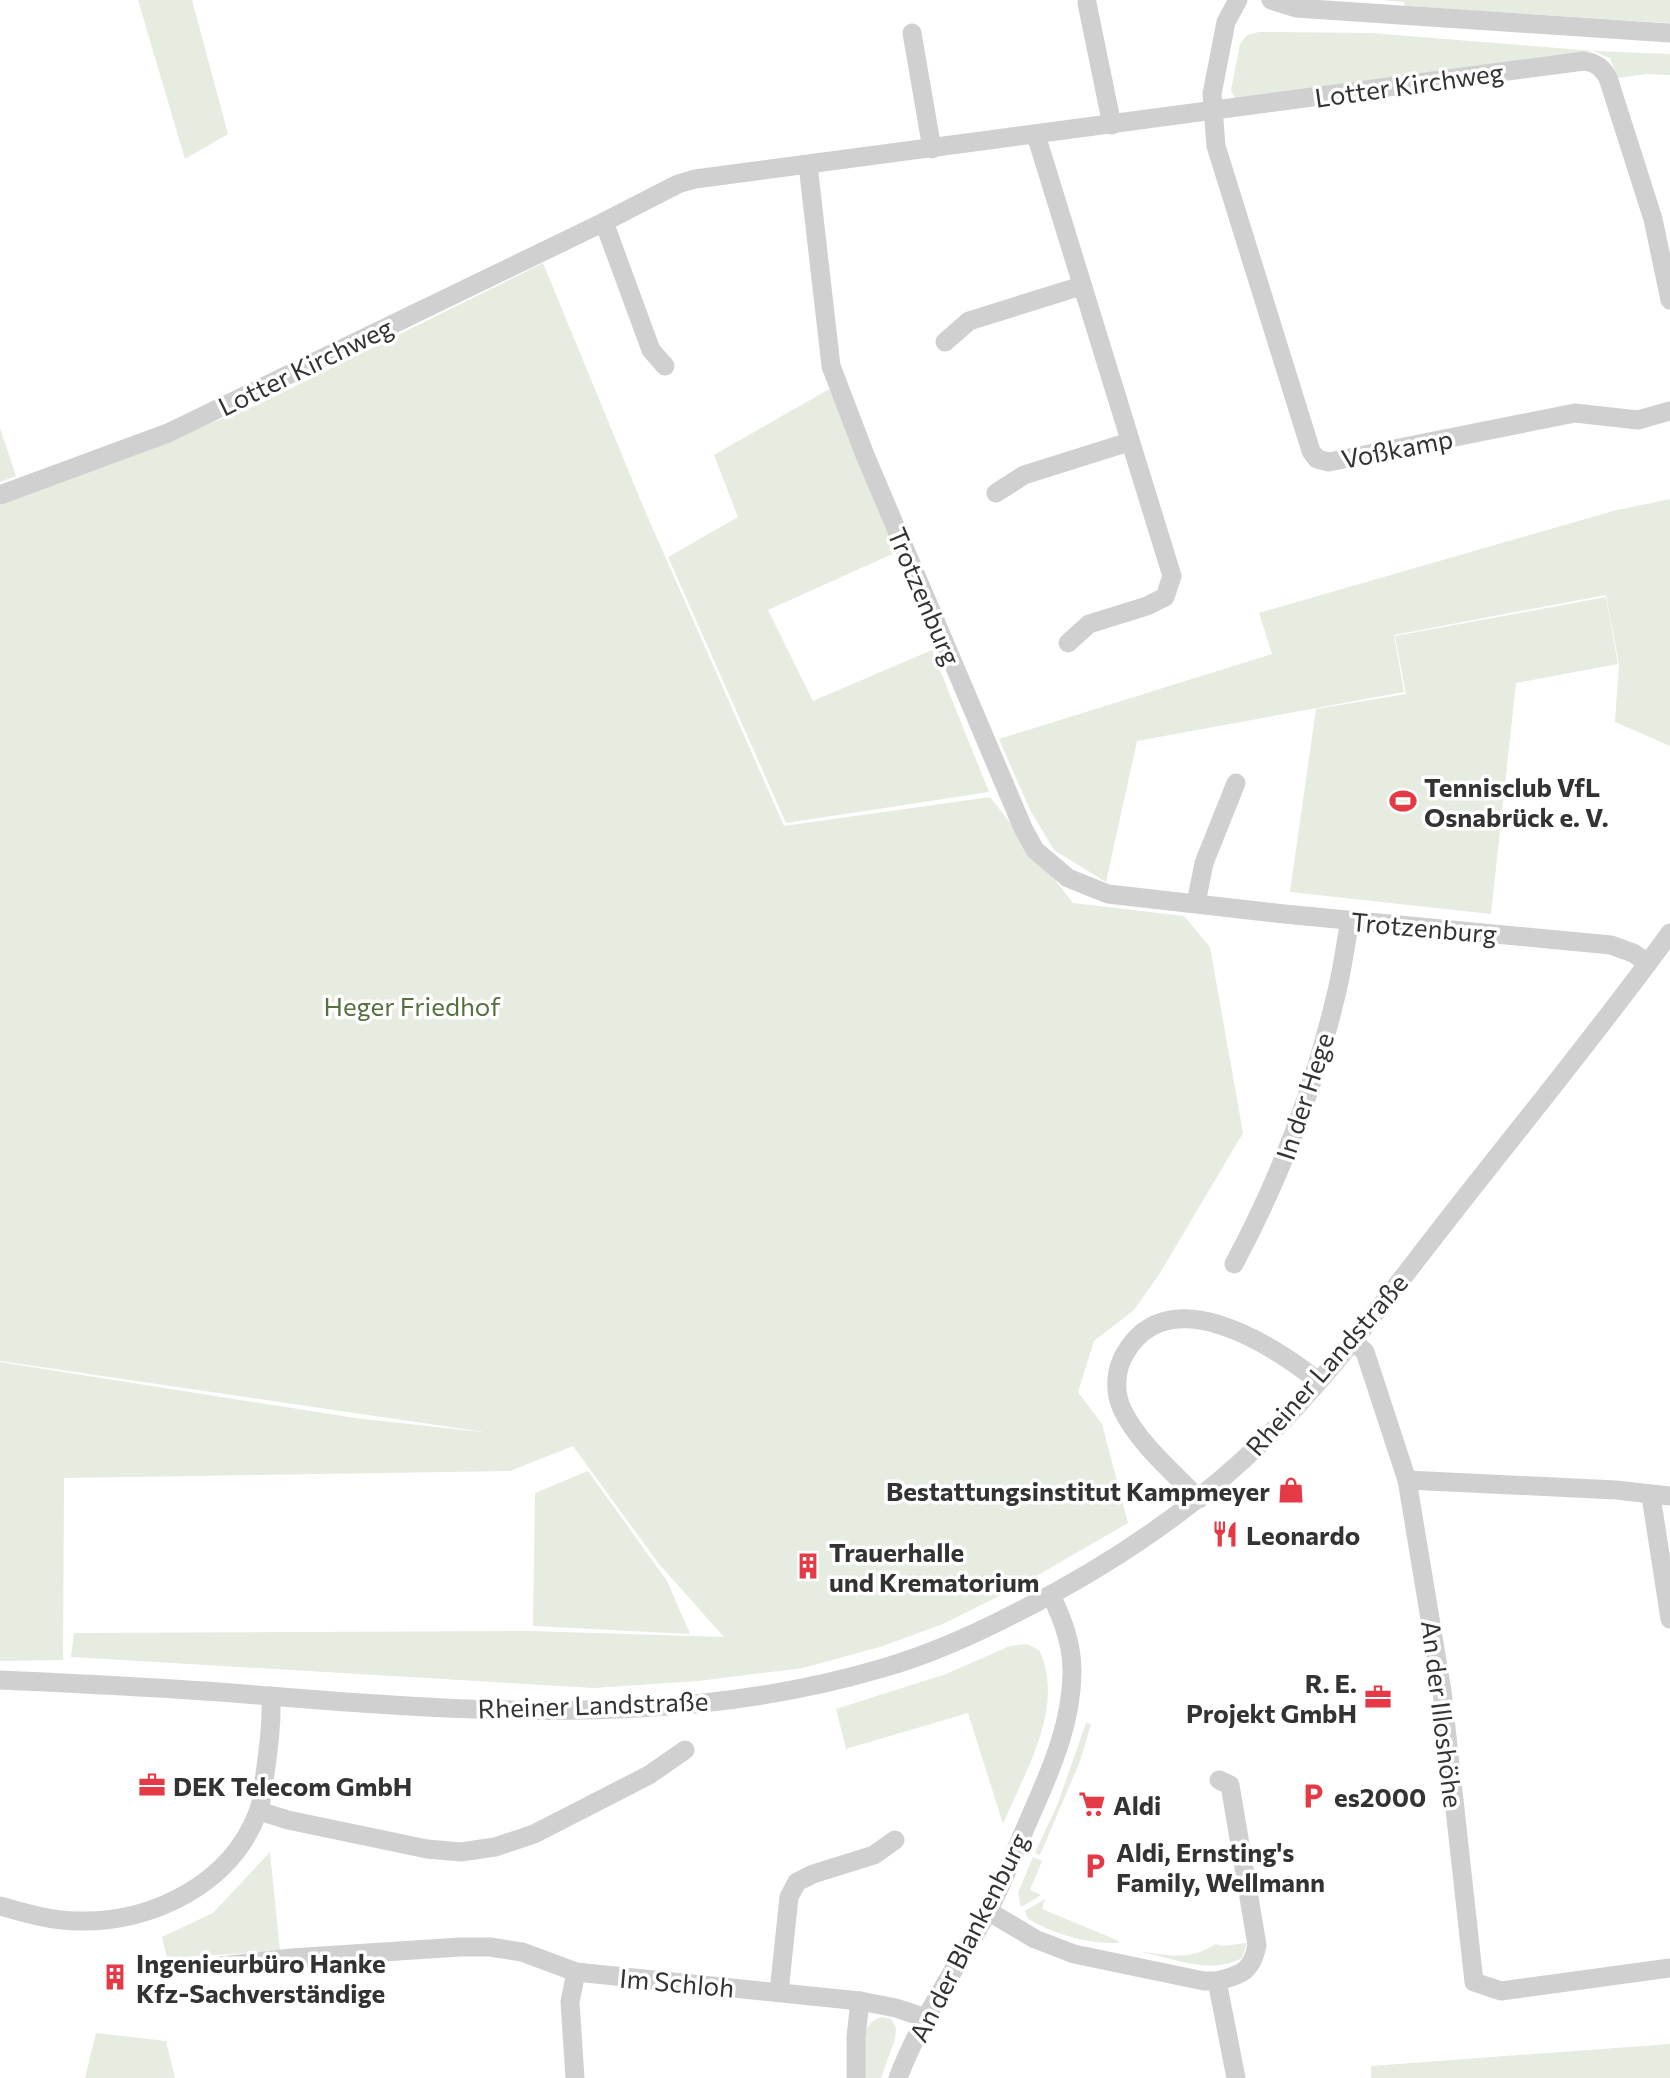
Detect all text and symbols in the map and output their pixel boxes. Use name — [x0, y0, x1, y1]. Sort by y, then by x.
street label: Lotter Kirchweg — [1313, 55, 1505, 113]
street label: Lotter Kirchweg — [213, 310, 397, 422]
street label: Voßkamp — [1339, 422, 1455, 474]
street label: Trotzenburg — [882, 523, 968, 669]
place label: Tennisclub VfL Osnabrück e. V. — [1424, 771, 1609, 832]
sports icon: Tennisclub VfL Osnabrück e. V. — [1388, 786, 1418, 816]
street label: Trotzenburg — [1350, 905, 1498, 949]
park label: Heger Friedhof — [324, 990, 501, 1021]
street label: In der Hege — [1269, 1028, 1339, 1164]
street label: Rheiner Landstraße — [1239, 1267, 1413, 1461]
place label: Bestattungsinstitut Kampmeyer — [886, 1475, 1270, 1506]
shop icon: Bestattungsinstitut Kampmeyer — [1276, 1475, 1306, 1505]
restaurant icon: Leonardo — [1210, 1519, 1240, 1549]
place label: Leonardo — [1246, 1519, 1360, 1550]
place label: Trauerhalle und Krematorium — [829, 1536, 1040, 1597]
building icon: Trauerhalle und Krematorium — [793, 1551, 823, 1581]
street label: An der Illoshöhe — [1416, 1619, 1470, 1809]
place label: R. E. Projekt GmbH — [1186, 1667, 1357, 1728]
office icon: R. E. Projekt GmbH — [1363, 1682, 1393, 1712]
street label: Rheiner Landstraße — [477, 1684, 709, 1724]
office icon: DEK Telecom GmbH — [137, 1770, 167, 1800]
place label: DEK Telecom GmbH — [173, 1770, 412, 1801]
parking icon: es2000 — [1298, 1781, 1328, 1811]
place label: es2000 — [1334, 1781, 1426, 1812]
supermarket icon: Aldi — [1077, 1789, 1107, 1819]
place label: Aldi — [1113, 1789, 1161, 1820]
street label: An der Blankenburg — [902, 1827, 1034, 2047]
place label: Aldi, Ernsting's Family, Wellmann — [1116, 1836, 1325, 1897]
parking icon: Aldi, Ernsting's Family, Wellmann — [1080, 1851, 1110, 1881]
place label: Ingenieurbüro Hanke Kfz-Sachverständige — [136, 1947, 386, 2008]
building icon: Ingenieurbüro Hanke Kfz-Sachverständige — [100, 1962, 130, 1992]
street label: Im Schloh — [618, 1962, 736, 2002]

